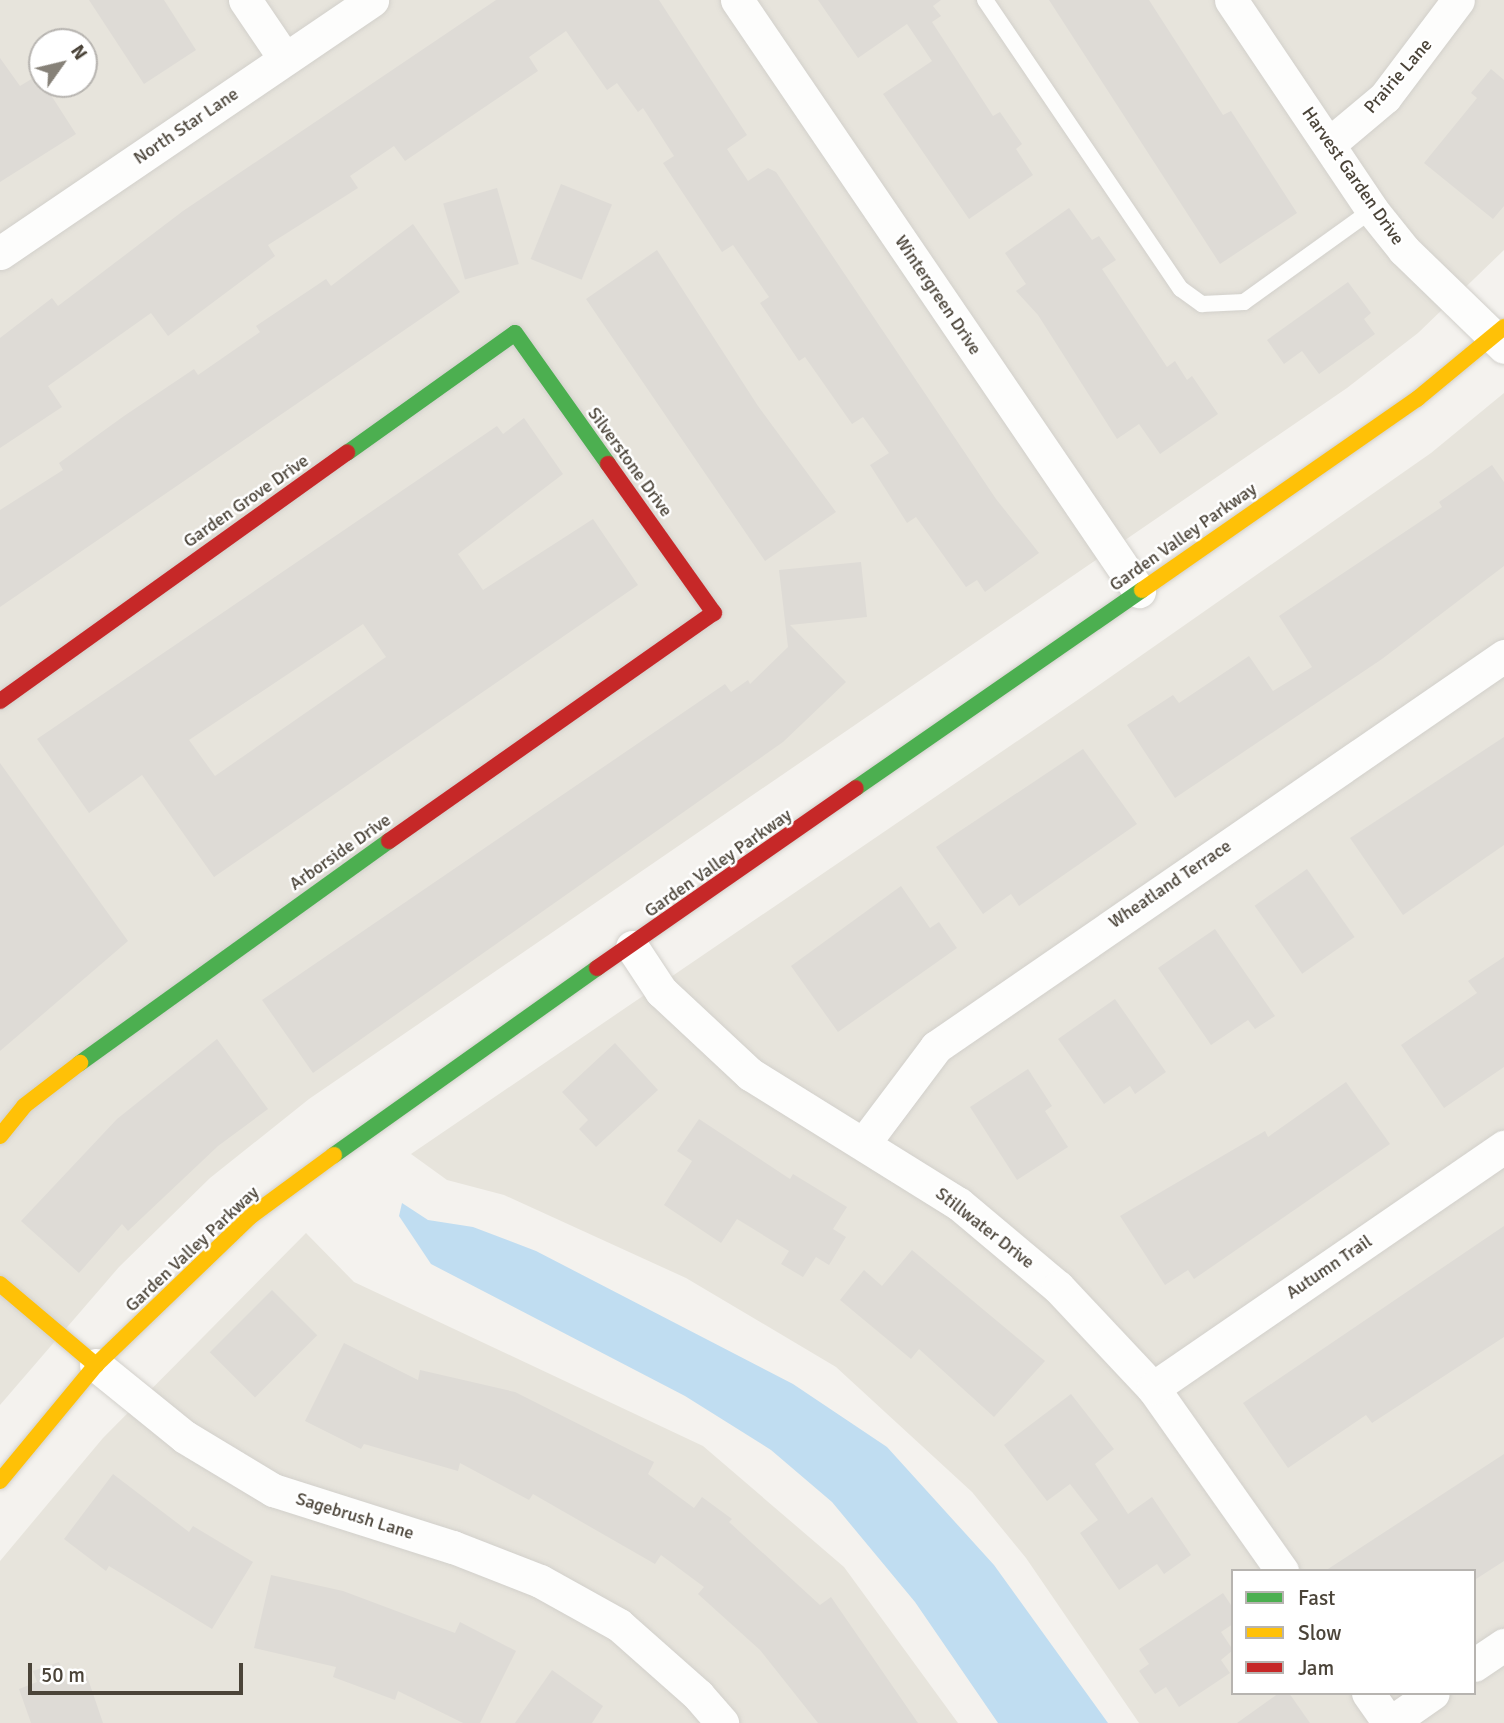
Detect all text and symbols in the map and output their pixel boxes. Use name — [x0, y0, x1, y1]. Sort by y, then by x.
north arrow — [28, 28, 98, 98]
street label: Prairie Lane — [1360, 34, 1436, 118]
text: N — [65, 40, 92, 65]
street label: North Star Lane — [129, 83, 243, 169]
street label: Harvest Garden Drive — [1297, 103, 1409, 249]
street label: Wintergreen Drive — [890, 231, 986, 359]
street label: Silverstone Drive — [583, 403, 677, 521]
street label: Garden Grove Drive — [179, 450, 313, 552]
street label: Garden Valley Parkway — [1105, 478, 1261, 596]
street label: Garden Valley Parkway — [640, 804, 796, 922]
street label: Arborside Drive — [285, 809, 395, 895]
street label: Wheatland Terrace — [1105, 835, 1235, 933]
street label: Garden Valley Parkway — [121, 1182, 263, 1316]
street label: Stillwater Drive — [931, 1183, 1039, 1273]
street label: Autumn Trail — [1282, 1230, 1376, 1304]
street label: Sagebrush Lane — [293, 1488, 417, 1544]
legend — [1231, 1569, 1476, 1695]
text: Fast — [1298, 1585, 1335, 1611]
text: Slow — [1298, 1620, 1342, 1646]
scale bar — [32, 1650, 247, 1694]
text: Jam — [1298, 1655, 1334, 1681]
text: 50 m — [41, 1662, 85, 1688]

